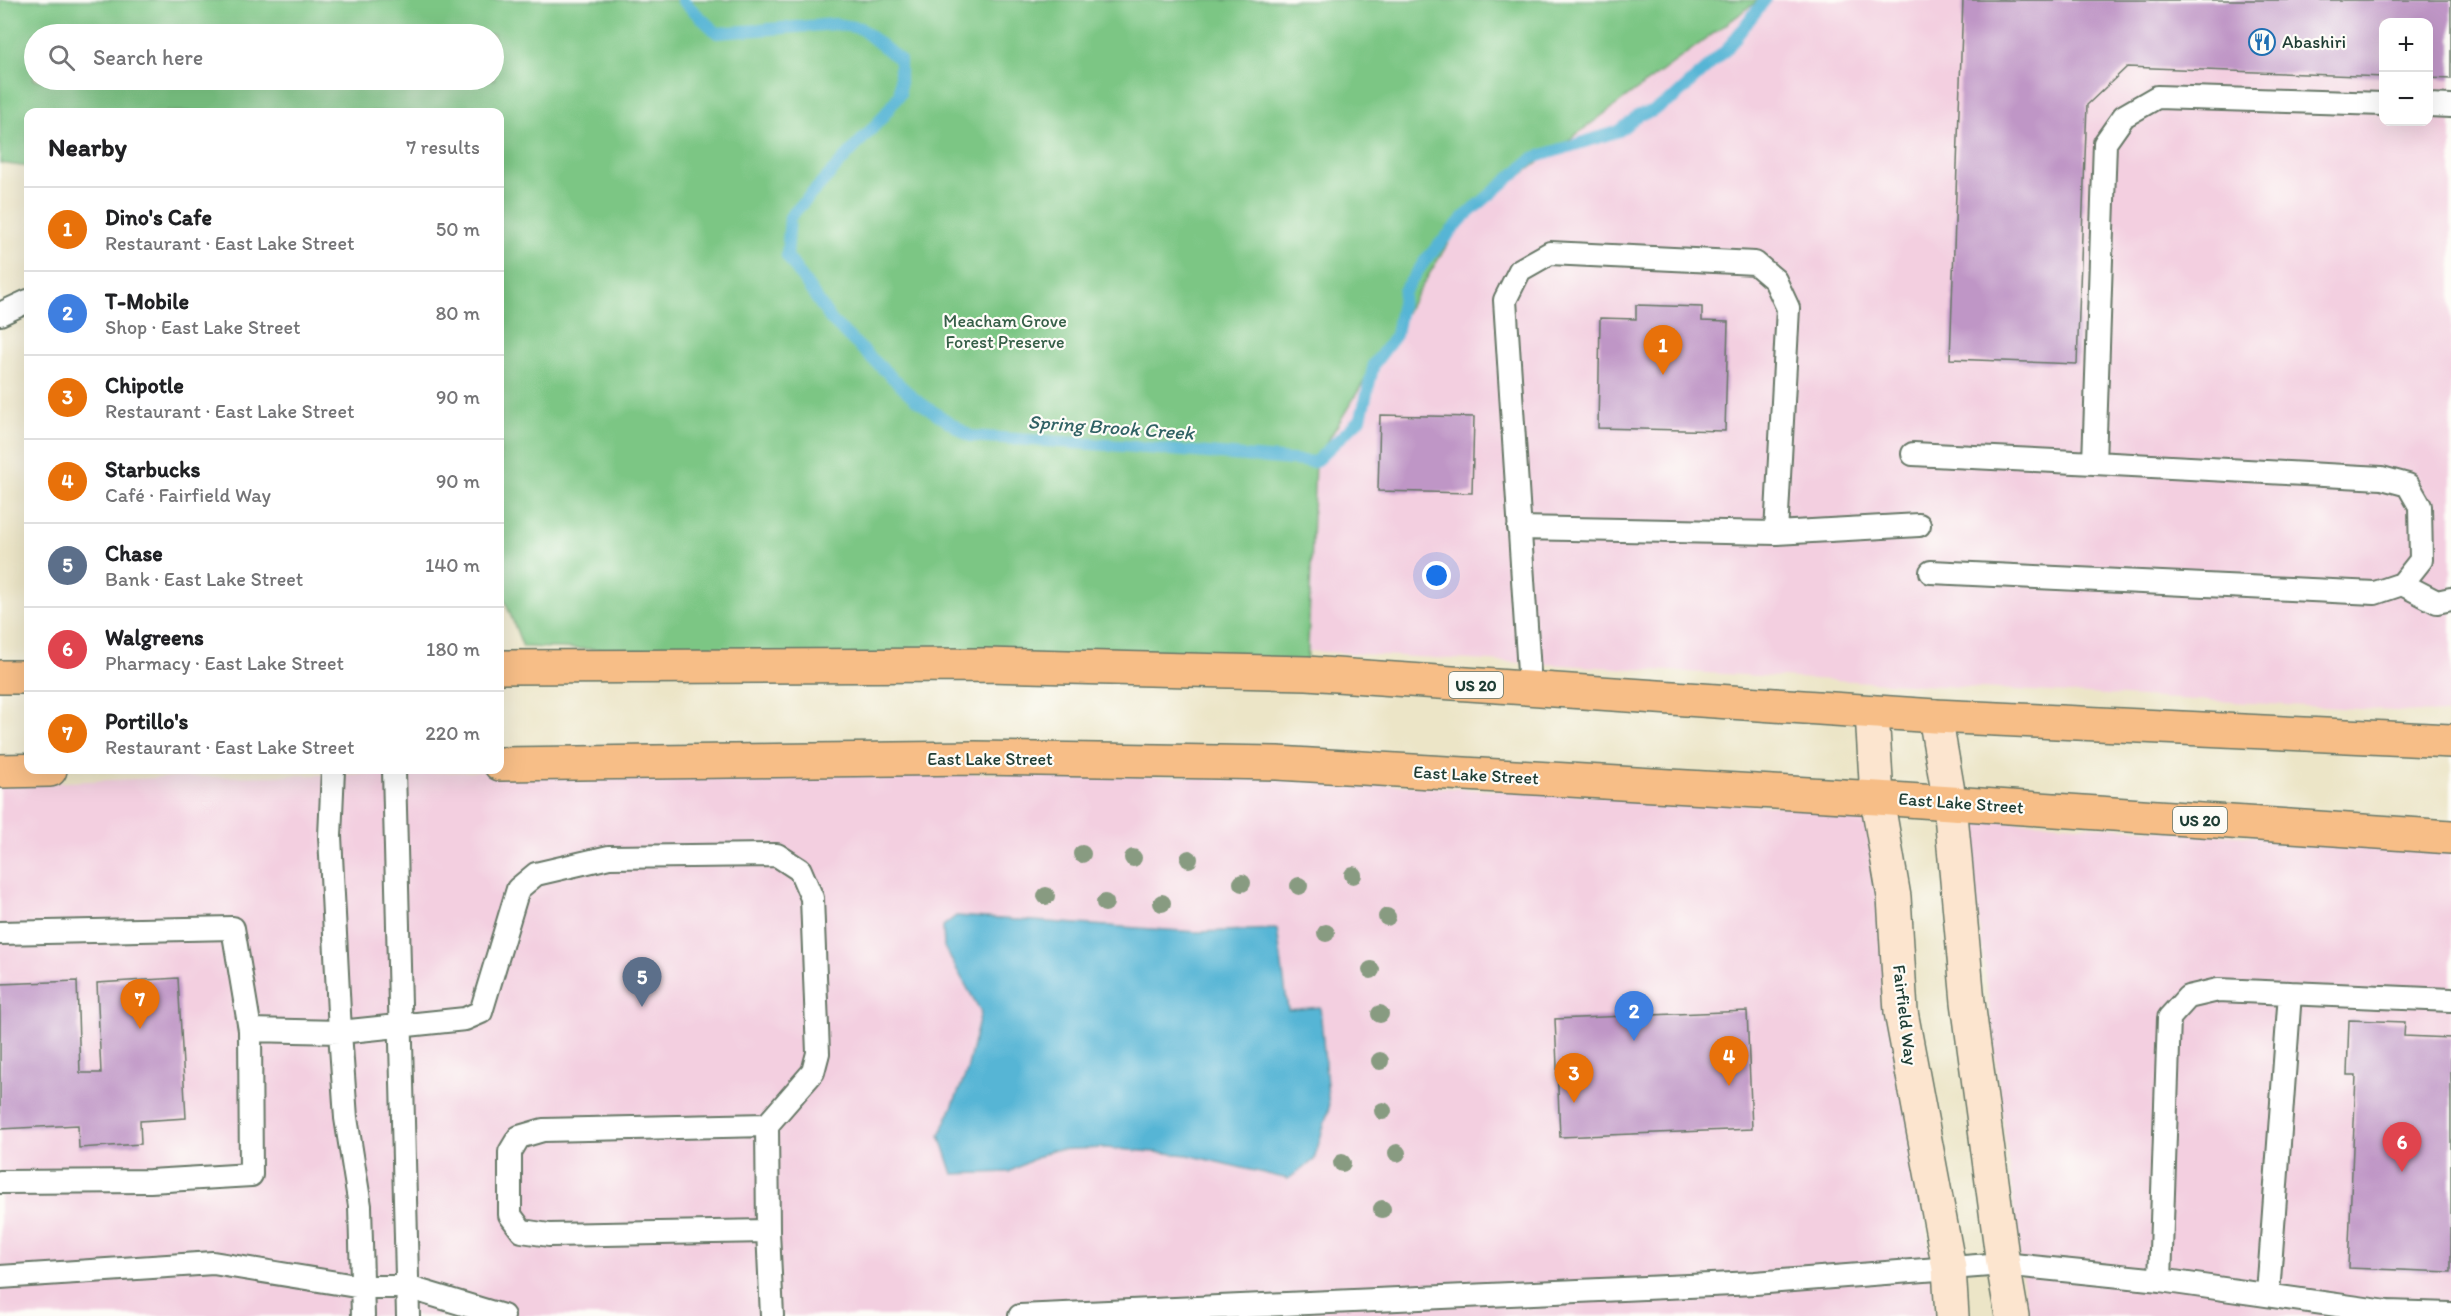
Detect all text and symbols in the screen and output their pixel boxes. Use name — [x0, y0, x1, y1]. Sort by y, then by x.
map controls — [2379, 18, 2433, 126]
button: + — [2379, 18, 2433, 72]
search box — [24, 24, 504, 90]
restaurant icon: Abashiri — [2247, 27, 2277, 57]
place label: Abashiri — [2282, 31, 2346, 53]
icon: search — [45, 41, 78, 74]
text: Search here — [93, 44, 203, 71]
button: − — [2379, 72, 2433, 126]
text: Nearby — [48, 131, 127, 163]
text: 7 results — [406, 135, 480, 159]
text: Dino's Cafe — [105, 204, 212, 231]
text: 1 — [63, 217, 72, 241]
text: 50 m — [436, 217, 480, 241]
text: Restaurant · East Lake Street — [105, 231, 354, 255]
text: T-Mobile — [105, 288, 189, 315]
text: 2 — [62, 301, 73, 325]
text: 80 m — [435, 301, 480, 325]
park label: Meacham Grove Forest Preserve — [943, 310, 1067, 353]
text: Shop · East Lake Street — [105, 315, 301, 339]
pin: 1 — [1644, 326, 1682, 375]
text: Chipotle — [105, 372, 184, 399]
text: 3 — [62, 385, 73, 409]
text: 90 m — [436, 385, 480, 409]
text: Restaurant · East Lake Street — [105, 399, 354, 423]
water label: Spring Brook Creek — [1027, 409, 1197, 445]
text: Starbucks — [105, 456, 200, 483]
text: 4 — [61, 469, 74, 493]
text: 90 m — [436, 469, 480, 493]
text: Café · Fairfield Way — [105, 483, 271, 507]
text: Chase — [105, 540, 163, 567]
text: 5 — [62, 553, 73, 577]
text: 140 m — [425, 553, 480, 577]
your location — [1422, 561, 1451, 590]
text: Bank · East Lake Street — [105, 567, 303, 591]
text: Walgreens — [105, 624, 204, 651]
text: 6 — [62, 637, 73, 661]
text: 180 m — [426, 637, 480, 661]
text: Pharmacy · East Lake Street — [105, 651, 344, 675]
road number: US 20 — [1449, 672, 1503, 698]
text: Portillo's — [105, 708, 188, 735]
text: 7 — [63, 721, 72, 745]
text: 220 m — [425, 721, 480, 745]
text: Restaurant · East Lake Street — [105, 735, 354, 759]
street label: East Lake Street — [927, 748, 1053, 770]
street label: East Lake Street — [1413, 761, 1540, 789]
street label: East Lake Street — [1898, 788, 2025, 818]
road number: US 20 — [2173, 807, 2227, 833]
pin: 5 — [622, 958, 662, 1007]
street label: Fairfield Way — [1888, 963, 1922, 1067]
pin: 7 — [120, 980, 160, 1029]
pin: 2 — [1614, 992, 1654, 1041]
pin: 4 — [1710, 1036, 1748, 1086]
pin: 3 — [1554, 1054, 1594, 1103]
pin: 6 — [2382, 1122, 2422, 1172]

